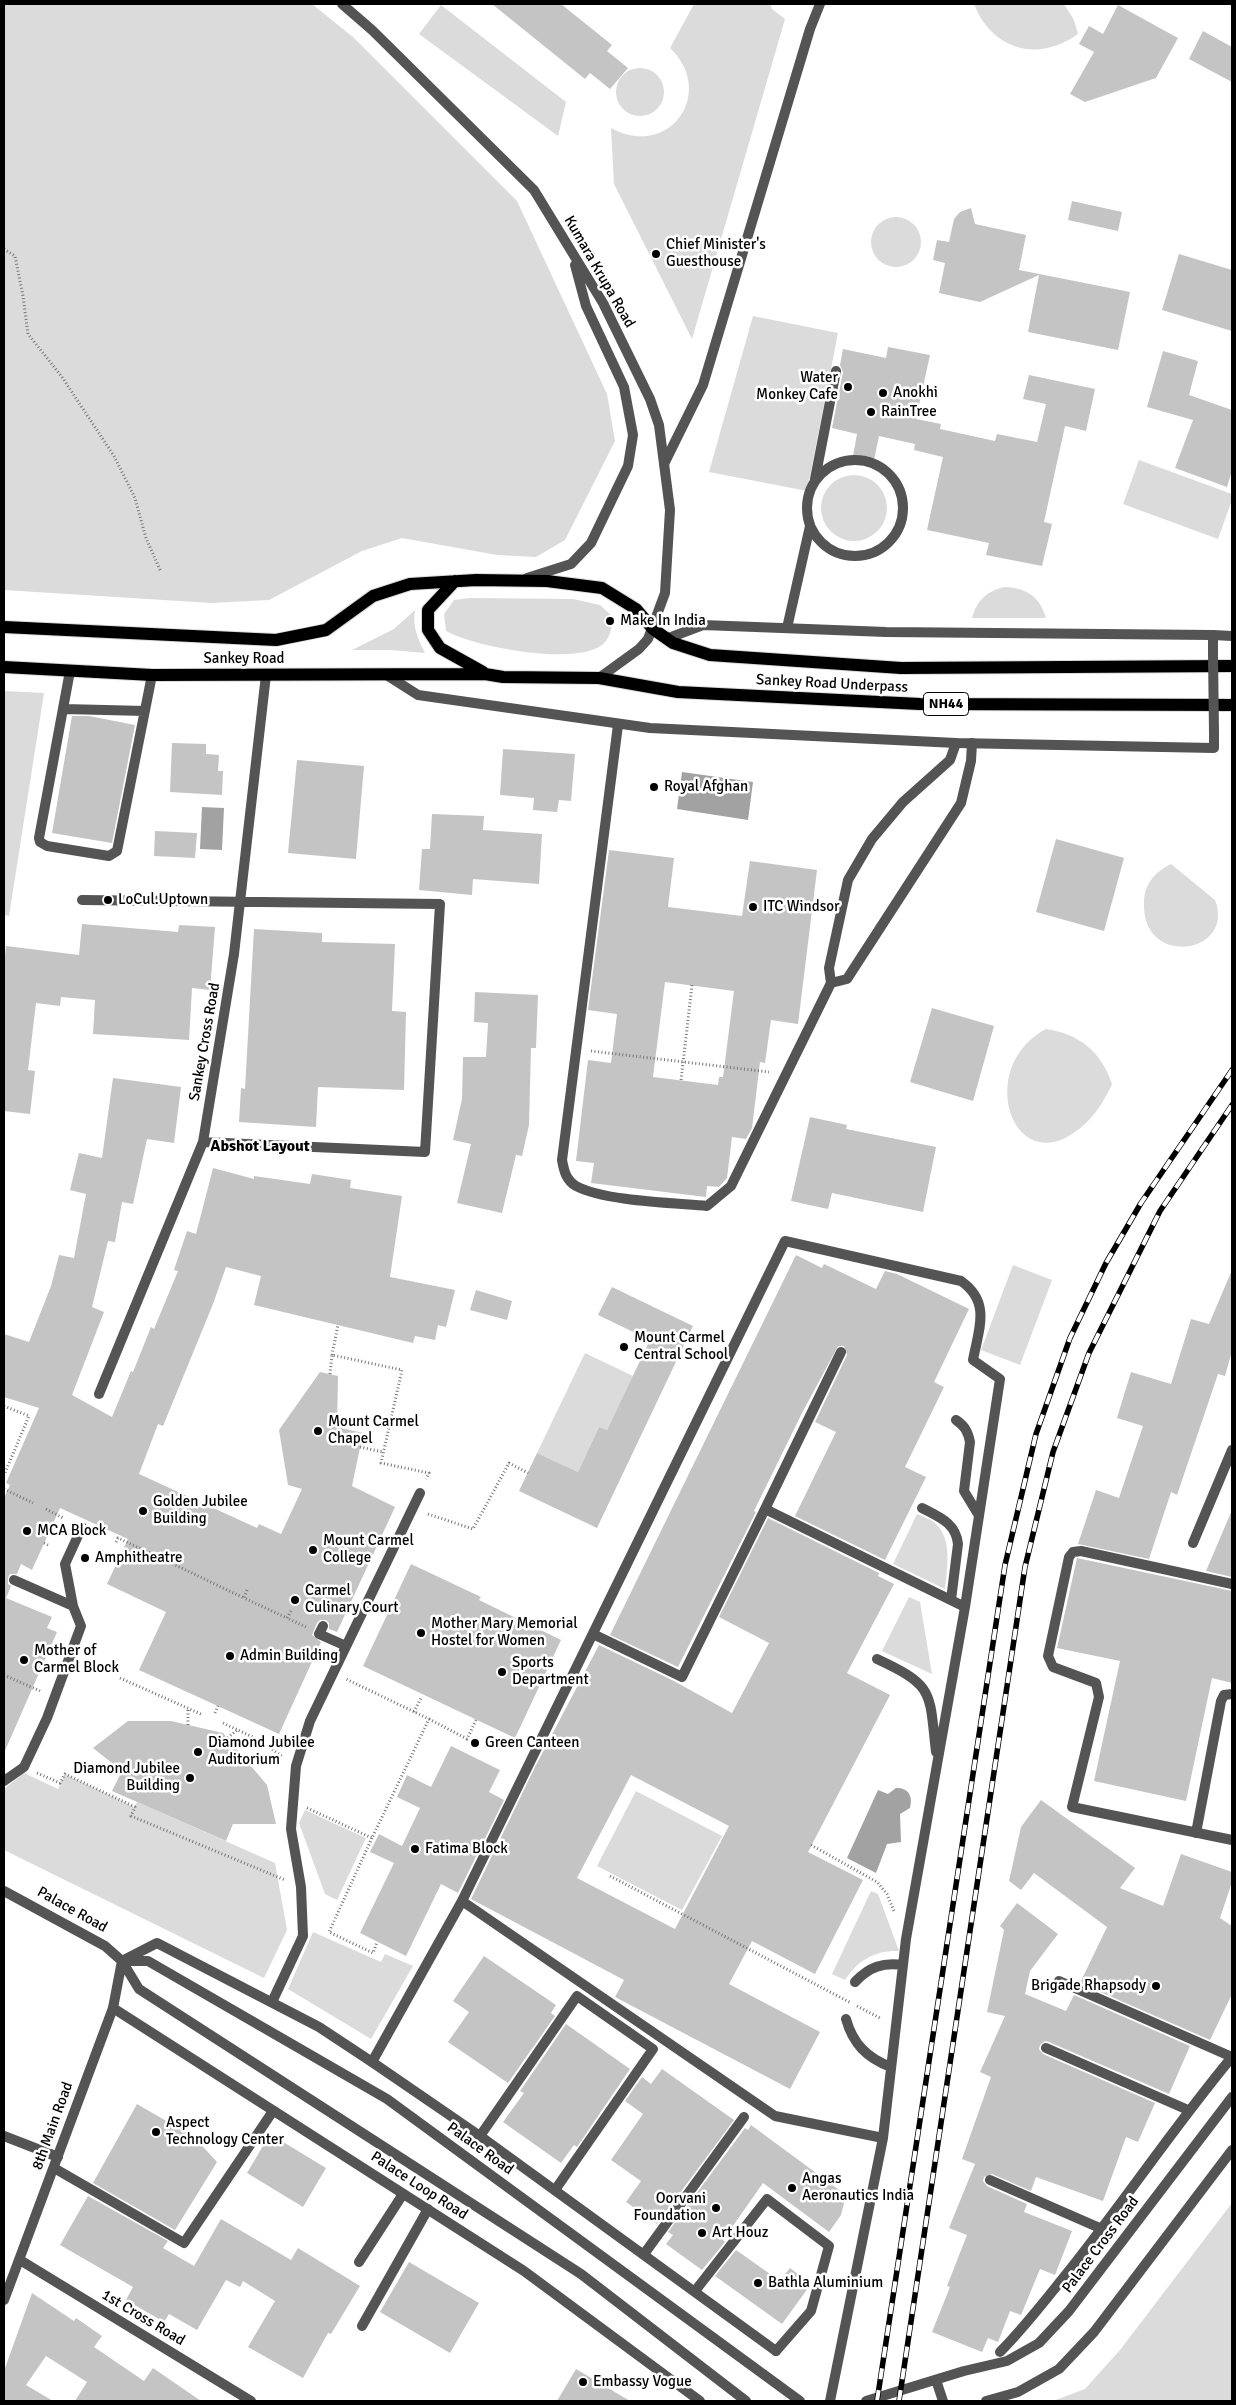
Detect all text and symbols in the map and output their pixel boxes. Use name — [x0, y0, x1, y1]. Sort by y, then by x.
street label: Kumara Krupa Road — [560, 213, 638, 331]
place label: Chief Minister's Guesthouse — [666, 236, 766, 271]
marker: Chief Minister's Guesthouse — [650, 248, 662, 260]
place label: Water Monkey Cafe — [756, 369, 838, 404]
marker: Water Monkey Cafe — [842, 381, 854, 393]
place label: Anokhi — [893, 384, 938, 402]
marker: Anokhi — [877, 387, 889, 399]
place label: RainTree — [881, 403, 937, 421]
marker: RainTree — [865, 406, 877, 418]
place label: Make In India — [620, 612, 706, 630]
marker: Make In India — [604, 615, 616, 627]
street label: Sankey Road — [203, 650, 285, 668]
street label: Sankey Road Underpass — [756, 671, 908, 697]
road number: NH44 — [924, 692, 968, 716]
place label: Royal Afghan — [664, 778, 748, 796]
marker: Royal Afghan — [648, 781, 660, 793]
place label: LoCul.Uptown — [118, 891, 208, 909]
marker: LoCul.Uptown — [102, 894, 114, 906]
place label: ITC Windsor — [763, 898, 840, 916]
marker: ITC Windsor — [747, 901, 759, 913]
street label: Sankey Cross Road — [186, 982, 224, 1102]
district label: Abshot Layout — [210, 1137, 310, 1157]
place label: Mount Carmel Central School — [634, 1329, 728, 1364]
marker: Mount Carmel Central School — [618, 1341, 630, 1353]
place label: Mount Carmel Chapel — [328, 1413, 419, 1448]
marker: Mount Carmel Chapel — [312, 1425, 324, 1437]
place label: Golden Jubilee Building — [153, 1493, 248, 1528]
marker: Golden Jubilee Building — [137, 1505, 149, 1517]
place label: MCA Block — [37, 1522, 106, 1540]
marker: MCA Block — [21, 1525, 33, 1537]
place label: Mount Carmel College — [323, 1532, 414, 1567]
marker: Mount Carmel College — [307, 1544, 319, 1556]
place label: Amphitheatre — [95, 1549, 183, 1567]
marker: Amphitheatre — [79, 1552, 91, 1564]
place label: Carmel Culinary Court — [305, 1582, 399, 1617]
marker: Carmel Culinary Court — [289, 1594, 301, 1606]
place label: Mother Mary Memorial Hostel for Women — [431, 1615, 578, 1650]
marker: Mother Mary Memorial Hostel for Women — [415, 1627, 427, 1639]
place label: Mother of Carmel Block — [34, 1642, 119, 1677]
place label: Admin Building — [240, 1647, 338, 1665]
marker: Admin Building — [224, 1650, 236, 1662]
marker: Mother of Carmel Block — [18, 1654, 30, 1666]
place label: Sports Department — [512, 1654, 589, 1689]
marker: Sports Department — [496, 1666, 508, 1678]
place label: Diamond Jubilee Auditorium — [208, 1734, 315, 1769]
place label: Green Canteen — [485, 1734, 579, 1752]
marker: Green Canteen — [469, 1737, 481, 1749]
marker: Diamond Jubilee Auditorium — [192, 1746, 204, 1758]
place label: Diamond Jubilee Building — [73, 1760, 180, 1795]
marker: Diamond Jubilee Building — [184, 1772, 196, 1784]
place label: Fatima Block — [425, 1840, 508, 1858]
marker: Fatima Block — [409, 1843, 421, 1855]
street label: Palace Road — [34, 1883, 110, 1937]
place label: Brigade Rhapsody — [1031, 1977, 1146, 1995]
marker: Brigade Rhapsody — [1150, 1980, 1162, 1992]
street label: 8th Main Road — [29, 2080, 77, 2172]
place label: Aspect Technology Center — [166, 2114, 284, 2149]
street label: Palace Road — [443, 2119, 517, 2179]
marker: Aspect Technology Center — [150, 2126, 162, 2138]
street label: Palace Loop Road — [367, 2148, 471, 2224]
place label: Angas Aeronautics India — [802, 2170, 914, 2205]
marker: Angas Aeronautics India — [786, 2182, 798, 2194]
place label: Oorvani Foundation — [634, 2190, 706, 2225]
street label: Palace Cross Road — [1059, 2193, 1143, 2297]
marker: Oorvani Foundation — [710, 2202, 722, 2214]
place label: Art Houz — [712, 2224, 768, 2242]
marker: Art Houz — [696, 2227, 708, 2239]
place label: Bathla Aluminium — [768, 2274, 883, 2292]
marker: Bathla Aluminium — [752, 2277, 764, 2289]
street label: 1st Cross Road — [98, 2286, 188, 2350]
place label: Embassy Vogue — [593, 2373, 692, 2391]
marker: Embassy Vogue — [577, 2376, 589, 2388]

